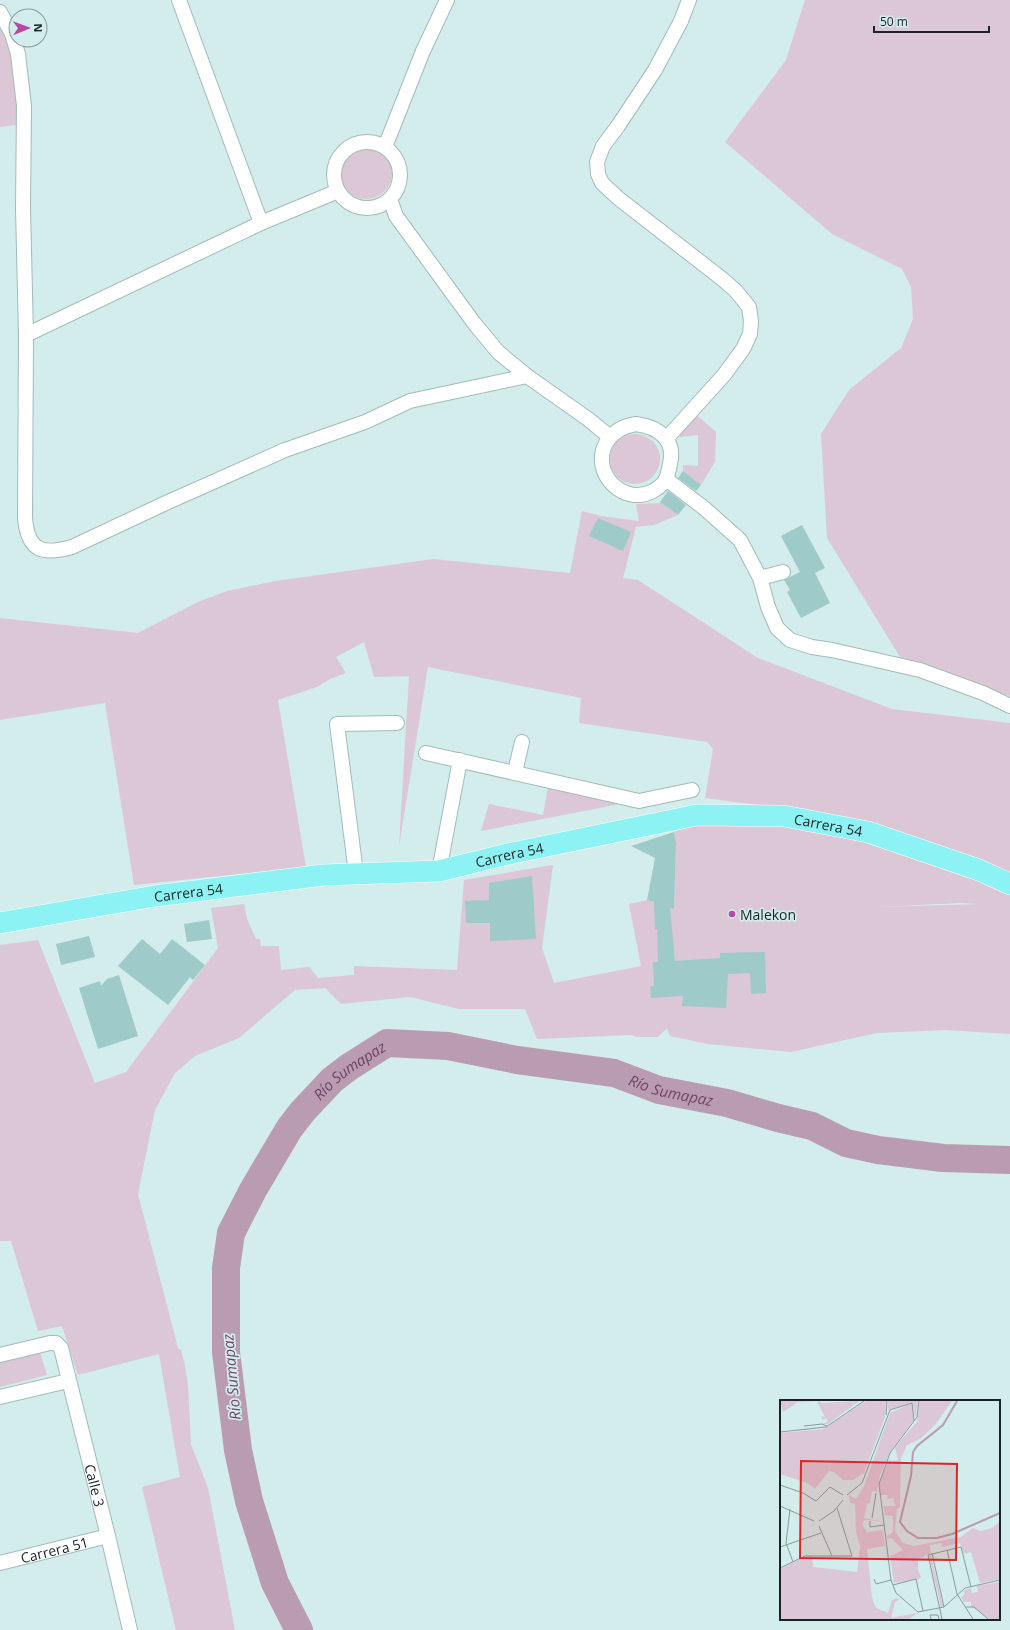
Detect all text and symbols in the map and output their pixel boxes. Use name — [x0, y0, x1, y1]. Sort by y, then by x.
north arrow — [8, 8, 48, 48]
scale bar — [874, 8, 989, 34]
text: 50 m — [880, 13, 908, 30]
text: N — [31, 23, 46, 32]
street label: Carrera 54 — [793, 809, 864, 840]
street label: Carrera 54 — [473, 837, 545, 871]
street label: Carrera 54 — [153, 878, 224, 906]
place label: Malekon — [740, 905, 796, 924]
marker: Malekon — [727, 909, 737, 919]
water label: Río Sumapaz — [309, 1036, 390, 1104]
water label: Río Sumapaz — [626, 1070, 715, 1110]
water label: Río Sumapaz — [217, 1333, 245, 1421]
inset map — [780, 1400, 1000, 1620]
street label: Calle 3 — [81, 1462, 110, 1509]
street label: Carrera 51 — [18, 1532, 90, 1567]

